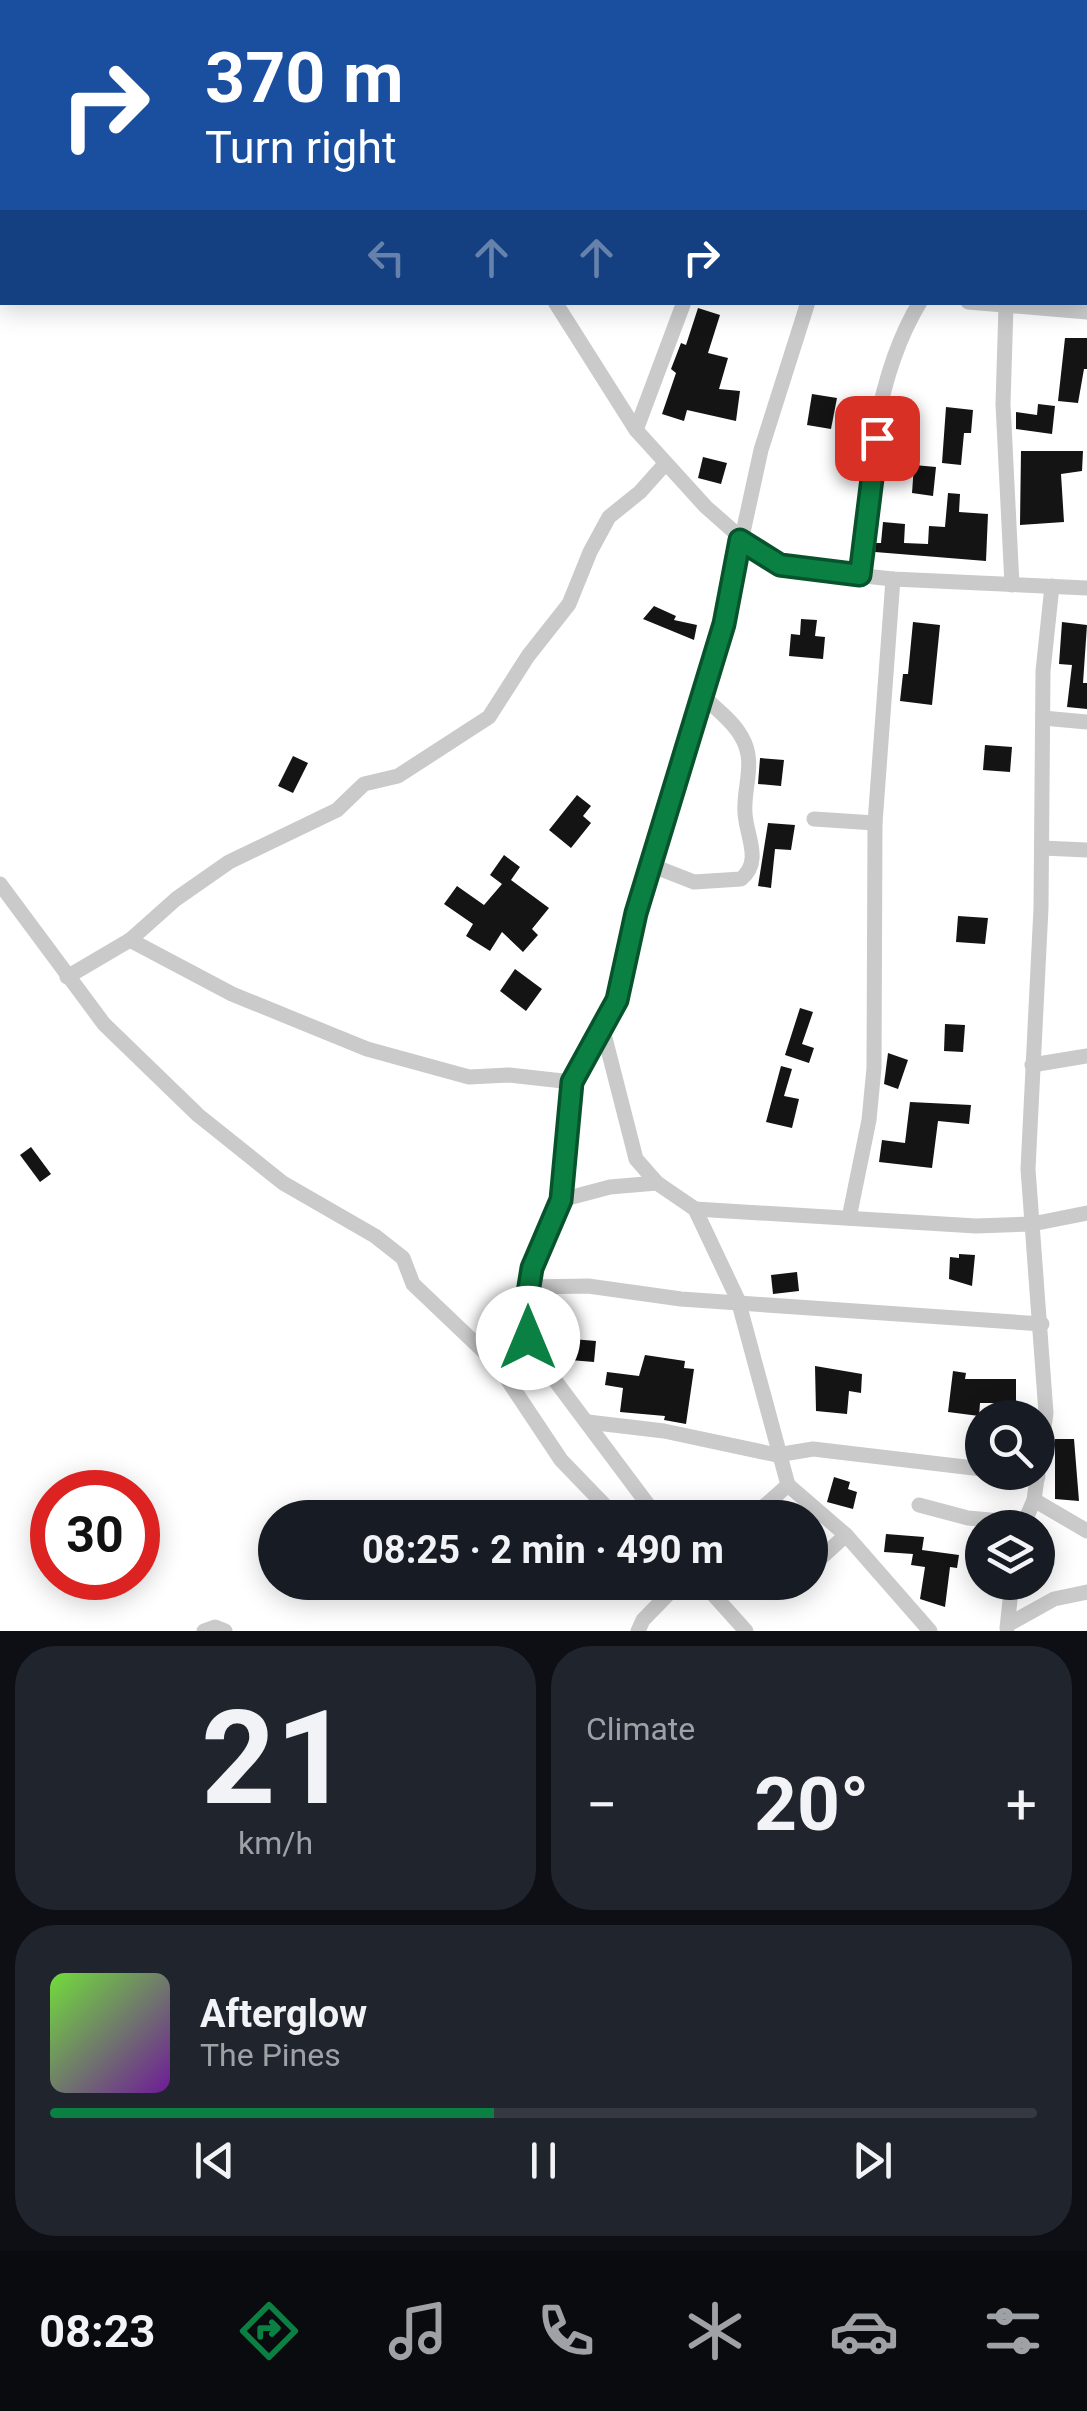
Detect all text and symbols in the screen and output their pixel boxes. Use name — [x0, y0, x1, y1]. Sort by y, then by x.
text: 370 m — [205, 37, 404, 119]
icon: right — [40, 40, 170, 170]
text: Turn right — [205, 121, 397, 174]
icon: left — [359, 230, 414, 285]
icon: ahead — [464, 230, 519, 285]
icon: ahead — [569, 230, 624, 285]
icon: right — [674, 230, 729, 285]
pin — [835, 396, 920, 481]
icon: arrive — [850, 411, 905, 466]
position arrow — [476, 1286, 580, 1390]
map controls — [965, 1400, 1055, 1600]
button: search — [965, 1400, 1055, 1490]
speed limit sign: 30 — [30, 1470, 160, 1600]
button: layers — [965, 1510, 1055, 1600]
text: 08:25 · 2 min · 490 m — [362, 1528, 724, 1572]
text: 21 — [201, 1682, 350, 1835]
text: Climate — [586, 1710, 695, 1748]
text: 20° — [754, 1760, 869, 1848]
text: − — [586, 1773, 617, 1837]
text: + — [1006, 1773, 1037, 1837]
text: km/h — [238, 1824, 313, 1862]
text: Afterglow — [200, 1992, 367, 2036]
text: The Pines — [200, 2036, 341, 2074]
icon: previous — [187, 2133, 242, 2188]
icon: pause — [516, 2133, 571, 2188]
icon: next — [845, 2133, 900, 2188]
icon: directions — [234, 2296, 304, 2366]
icon: music — [383, 2296, 453, 2366]
icon: phone — [531, 2296, 601, 2366]
icon: climate — [680, 2296, 750, 2366]
icon: car — [829, 2296, 899, 2366]
icon: filters — [978, 2296, 1048, 2366]
text: 08:23 — [39, 2305, 155, 2358]

